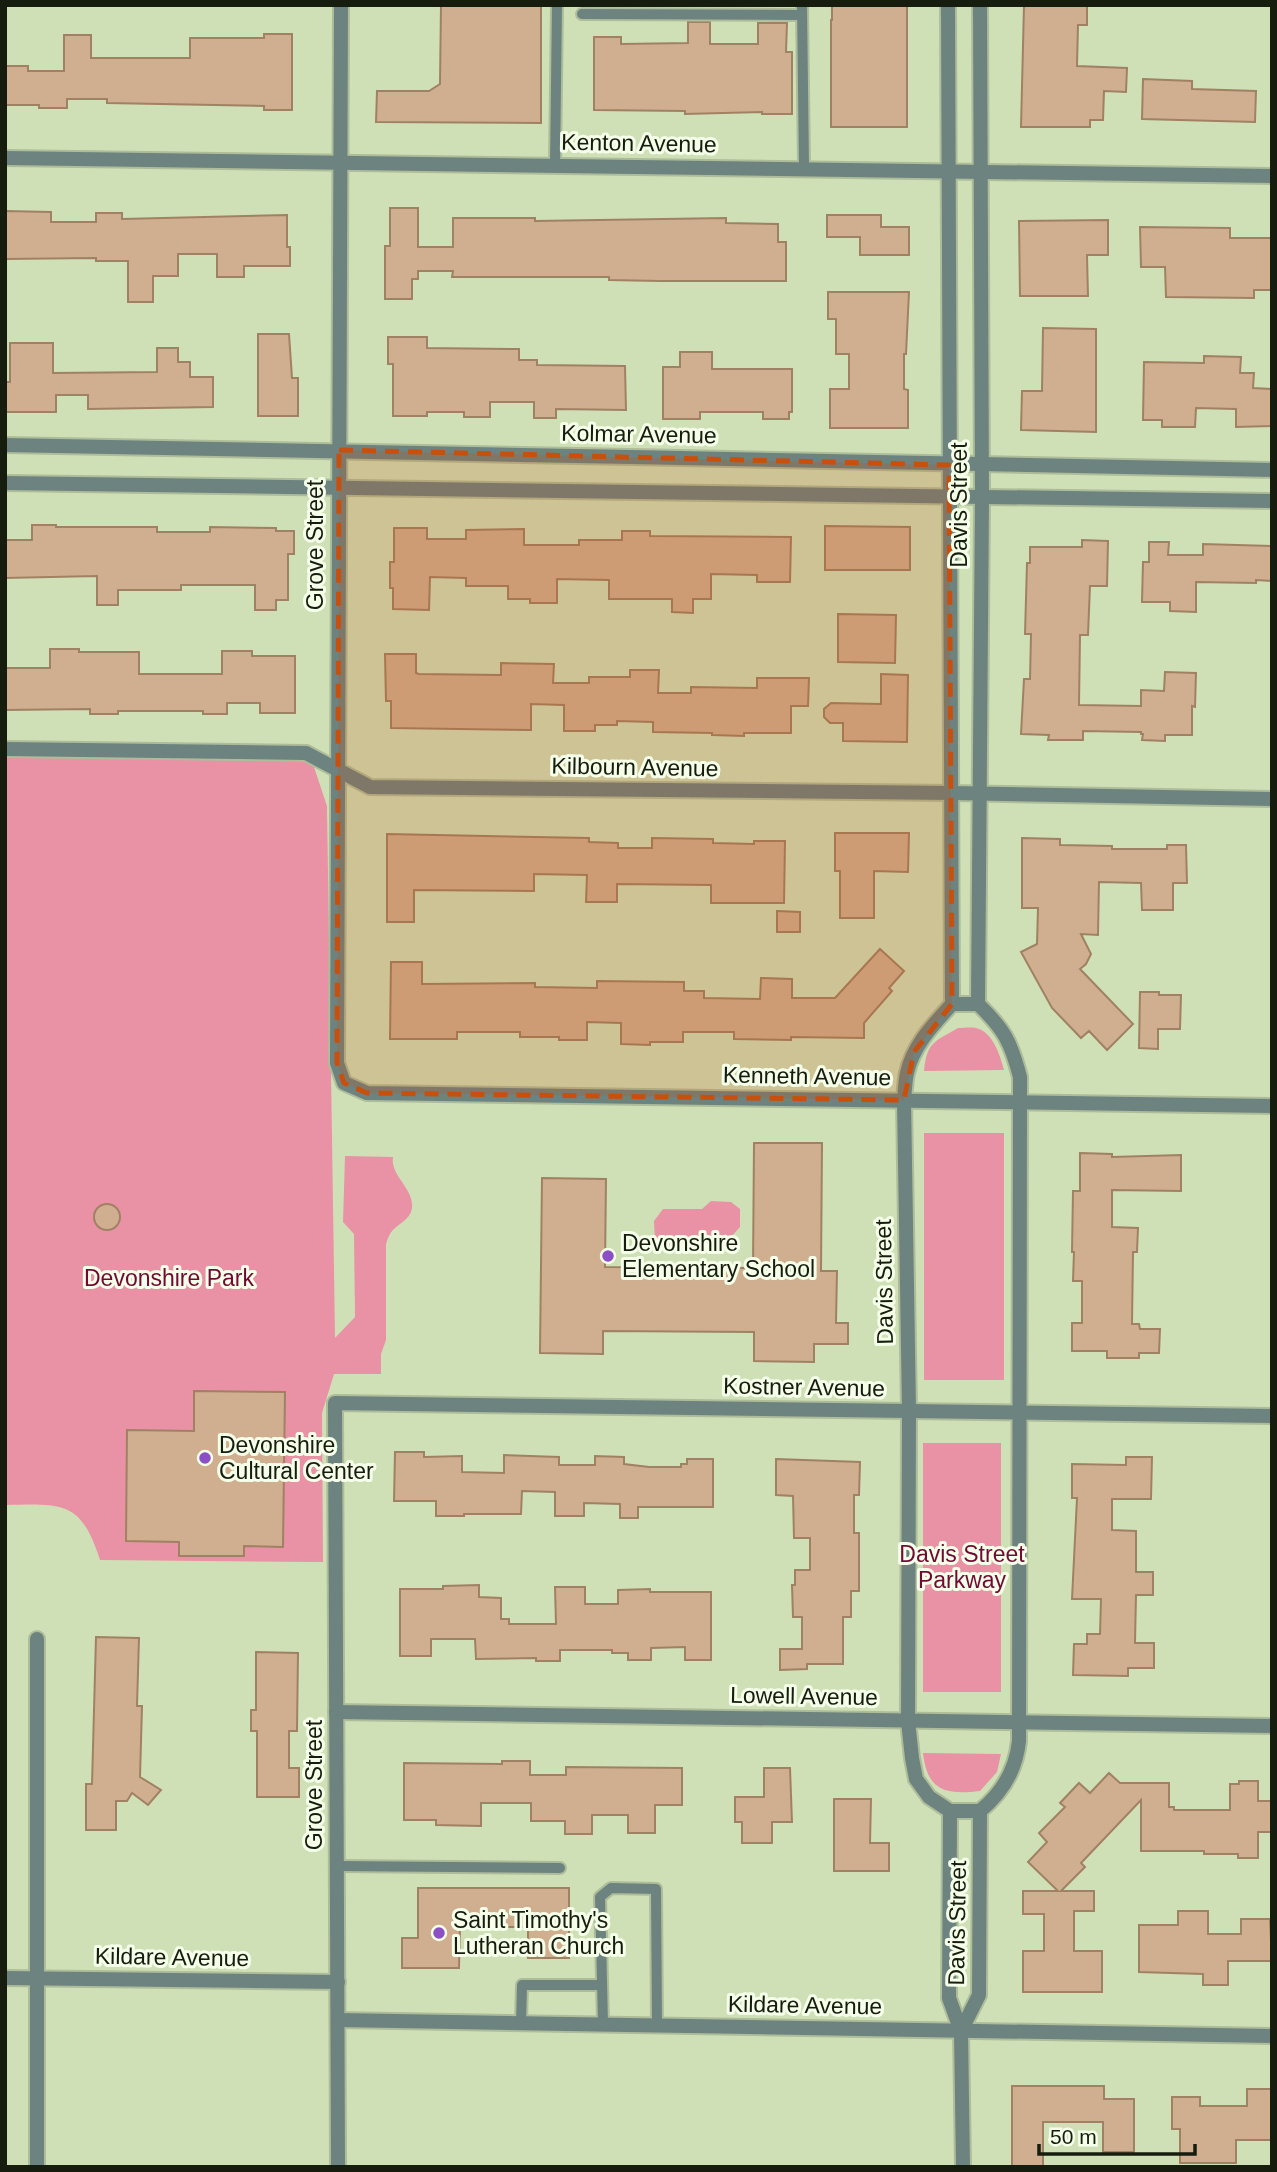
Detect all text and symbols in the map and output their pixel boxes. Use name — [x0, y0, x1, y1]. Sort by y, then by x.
street label: Kenton Avenue — [561, 129, 717, 157]
street label: Kolmar Avenue — [561, 420, 717, 448]
street label: Davis Street — [946, 442, 972, 568]
street label: Grove Street — [302, 479, 328, 610]
street label: Kilbourn Avenue — [551, 753, 719, 781]
street label: Kenneth Avenue — [723, 1062, 891, 1090]
street label: Davis Street — [870, 1219, 898, 1345]
place label: Devonshire Elementary School — [622, 1230, 815, 1282]
marker: Devonshire Elementary School — [600, 1248, 616, 1264]
park label: Devonshire Park — [84, 1265, 255, 1291]
street label: Kostner Avenue — [723, 1373, 885, 1401]
place label: Devonshire Cultural Center — [219, 1432, 374, 1484]
marker: Devonshire Cultural Center — [197, 1450, 213, 1466]
park label: Davis Street Parkway — [899, 1541, 1025, 1593]
street label: Lowell Avenue — [730, 1682, 878, 1710]
street label: Grove Street — [301, 1719, 327, 1850]
street label: Davis Street — [943, 1860, 971, 1986]
place label: Saint Timothy's Lutheran Church — [453, 1907, 624, 1959]
marker: Saint Timothy's Lutheran Church — [431, 1925, 447, 1941]
street label: Kildare Avenue — [95, 1943, 249, 1971]
street label: Kildare Avenue — [728, 1991, 882, 2019]
scale bar — [1039, 2112, 1195, 2156]
text: 50 m — [1050, 2125, 1097, 2148]

